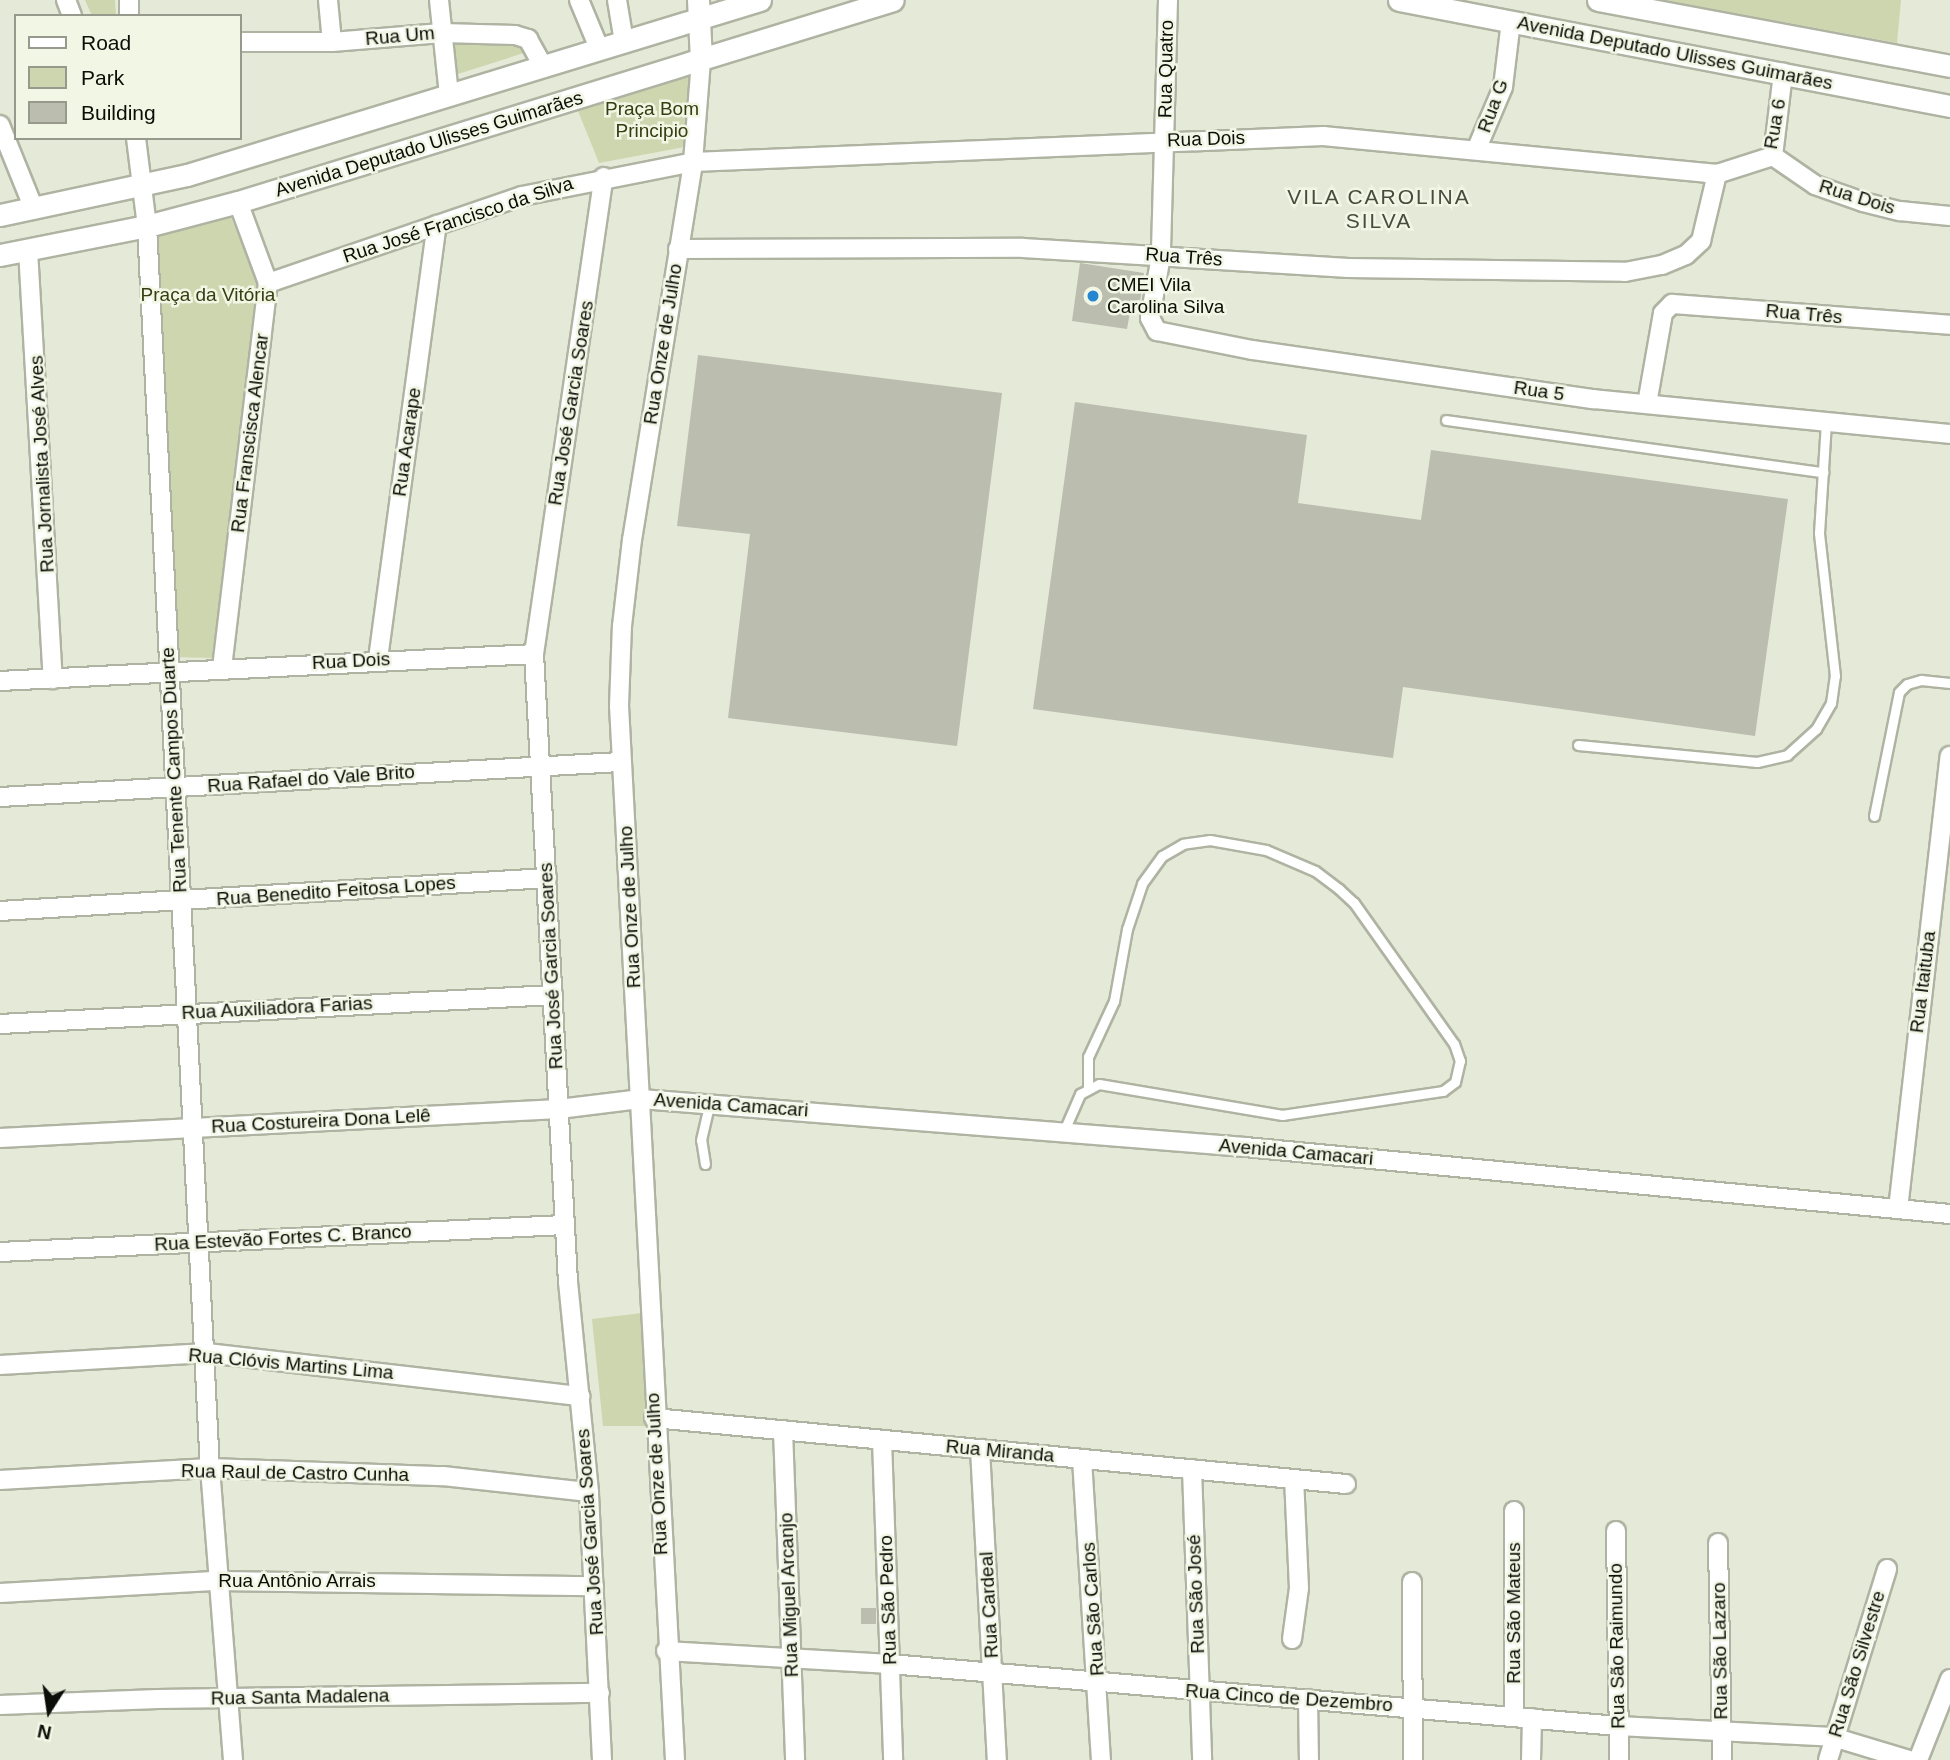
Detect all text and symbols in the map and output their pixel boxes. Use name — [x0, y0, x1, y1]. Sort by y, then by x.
street label: Avenida Deputado Ulisses Guimarães — [1515, 11, 1835, 95]
legend — [14, 14, 242, 140]
street label: Rua Quatro — [1154, 20, 1178, 118]
street label: Rua Um — [364, 22, 436, 50]
text: Road — [81, 31, 131, 54]
text: Park — [81, 66, 124, 89]
street label: Rua G — [1473, 76, 1513, 136]
street label: Avenida Deputado Ulisses Guimarães — [272, 86, 586, 202]
street label: Rua 6 — [1759, 97, 1791, 151]
park label: Praça Bom Principio — [605, 98, 699, 142]
text: Building — [81, 101, 156, 124]
street label: Rua Dois — [1167, 126, 1245, 152]
street label: Rua José Francisco da Silva — [340, 172, 576, 268]
street label: Rua Dois — [1816, 175, 1898, 219]
district label: VILA CAROLINA SILVA — [1288, 184, 1470, 234]
street label: Rua Três — [1145, 243, 1223, 271]
street label: Rua Onze de Julho — [639, 262, 687, 426]
place label: CMEI Vila Carolina Silva — [1107, 274, 1224, 318]
park label: Praça da Vitória — [141, 284, 275, 306]
marker: CMEI Vila Carolina Silva — [1085, 288, 1101, 304]
street label: Rua José Garcia Soares — [544, 299, 598, 507]
street label: Rua Três — [1764, 299, 1844, 329]
street label: Rua Franscisca Alencar — [226, 332, 274, 534]
street label: Rua Jornalista José Alves — [25, 354, 59, 574]
street label: Rua 5 — [1512, 376, 1566, 406]
street label: Rua Acarape — [388, 386, 426, 498]
street label: Rua Tenente Campos Duarte — [156, 647, 192, 893]
street label: Rua Dois — [311, 648, 391, 674]
street label: Rua Rafael do Vale Brito — [207, 760, 415, 798]
street label: Rua Onze de Julho — [614, 825, 646, 989]
street label: Rua José Garcia Soares — [534, 862, 568, 1070]
street label: Rua Benedito Feitosa Lopes — [216, 871, 456, 911]
street label: Rua Itaituba — [1905, 930, 1941, 1034]
street label: Rua Auxiliadora Farias — [180, 992, 374, 1024]
street label: Avenida Camacari — [653, 1088, 809, 1122]
street label: Rua Costureira Dona Lelê — [211, 1104, 431, 1138]
street label: Avenida Camacari — [1218, 1134, 1374, 1170]
street label: Rua Estevão Fortes C. Branco — [154, 1220, 412, 1256]
street label: Rua Clóvis Martins Lima — [187, 1344, 395, 1384]
street label: Rua Onze de Julho — [641, 1392, 673, 1556]
street label: Rua José Garcia Soares — [571, 1428, 609, 1636]
street label: Rua Miranda — [945, 1435, 1055, 1467]
street label: Rua Raul de Castro Cunha — [181, 1460, 409, 1486]
street label: Rua Miguel Arcanjo — [775, 1512, 803, 1678]
street label: Rua São José — [1183, 1534, 1209, 1654]
street label: Rua São Pedro — [874, 1535, 902, 1665]
street label: Rua São Carlos — [1077, 1541, 1109, 1677]
street label: Rua São Mateus — [1503, 1542, 1525, 1684]
street label: Rua Cardeal — [975, 1551, 1003, 1659]
street label: Rua São Raimundo — [1604, 1563, 1630, 1729]
street label: Rua Antônio Arrais — [217, 1570, 377, 1592]
street label: Rua São Lazaro — [1707, 1582, 1733, 1720]
street label: Rua São Silvestre — [1824, 1588, 1890, 1740]
north arrow — [14, 1676, 84, 1746]
street label: Rua Cinco de Dezembro — [1184, 1679, 1394, 1717]
street label: Rua Santa Madalena — [211, 1684, 389, 1710]
text: N — [36, 1720, 53, 1744]

